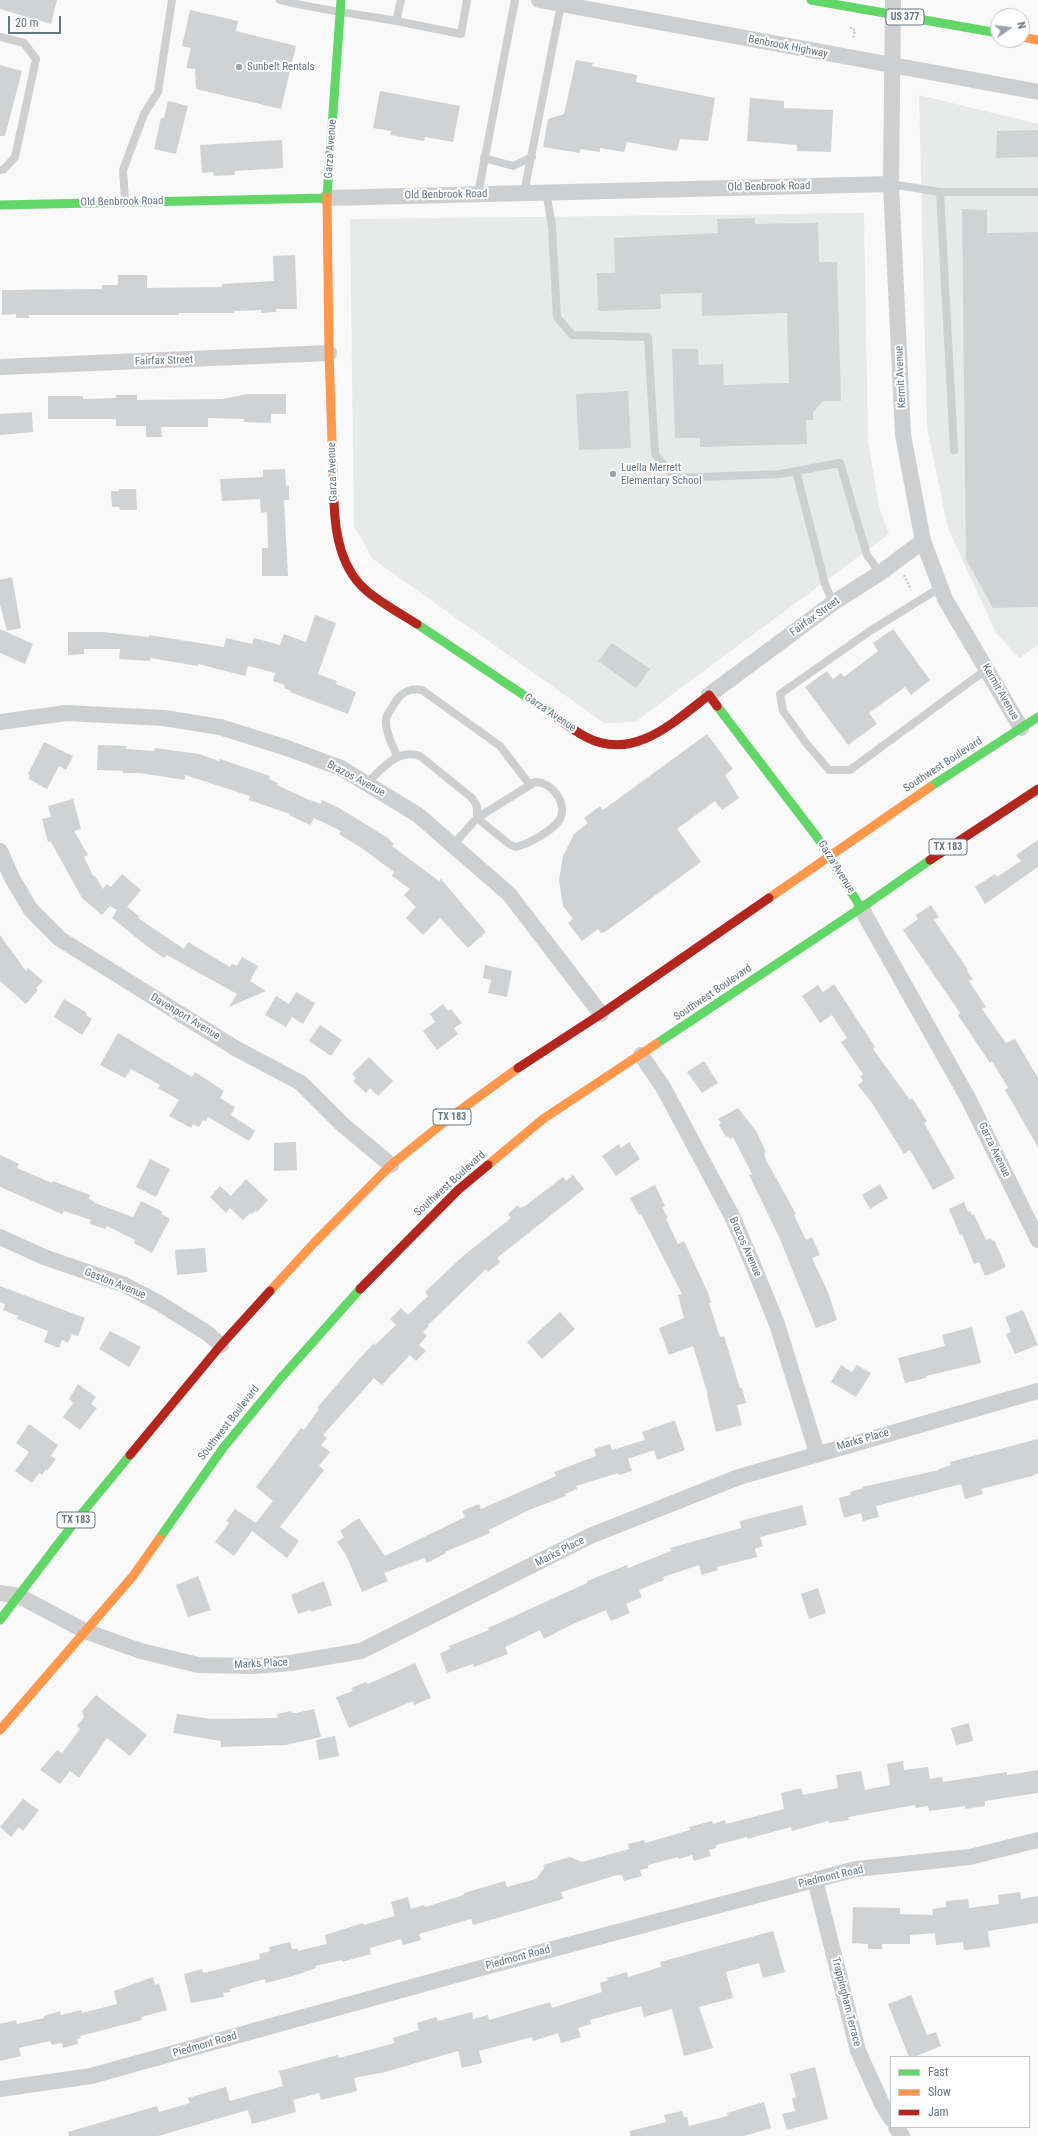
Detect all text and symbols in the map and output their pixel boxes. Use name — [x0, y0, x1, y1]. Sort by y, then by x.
scale bar — [10, 8, 63, 34]
north arrow — [990, 8, 1030, 48]
road number: US 377 — [886, 9, 924, 25]
text: 20 m — [15, 16, 39, 30]
text: N — [1014, 20, 1028, 30]
street label: Benbrook Highway — [747, 33, 829, 61]
place label: Sunbelt Rentals — [247, 60, 315, 74]
marker: Sunbelt Rentals — [234, 62, 244, 72]
street label: Garza Avenue — [322, 119, 340, 179]
street label: Old Benbrook Road — [727, 180, 811, 194]
street label: Old Benbrook Road — [404, 188, 488, 202]
street label: Old Benbrook Road — [80, 195, 164, 209]
street label: Kermit Avenue — [893, 345, 909, 409]
street label: Fairfax Street — [135, 353, 193, 369]
street label: Garza Avenue — [325, 442, 341, 502]
place label: Luella Merrett Elementary School — [621, 461, 702, 487]
marker: Luella Merrett Elementary School — [608, 469, 618, 479]
street label: Fairfax Street — [788, 595, 842, 639]
street label: Kermit Avenue — [979, 662, 1021, 722]
street label: Garza Avenue — [522, 691, 578, 735]
street label: Southwest Boulevard — [901, 735, 985, 795]
street label: Brazos Avenue — [325, 758, 387, 800]
street label: Garza Avenue — [815, 838, 857, 896]
road number: TX 183 — [929, 839, 967, 855]
street label: Southwest Boulevard — [671, 962, 755, 1024]
street label: Davenport Avenue — [148, 991, 222, 1043]
road number: TX 183 — [433, 1109, 471, 1125]
street label: Garza Avenue — [975, 1120, 1013, 1180]
street label: Southwest Boulevard — [412, 1149, 488, 1219]
street label: Brazos Avenue — [726, 1215, 764, 1279]
street label: Gaston Avenue — [82, 1266, 148, 1302]
street label: Southwest Boulevard — [196, 1383, 262, 1463]
street label: Marks Place — [835, 1426, 891, 1454]
road number: TX 183 — [57, 1512, 95, 1528]
street label: Marks Place — [533, 1534, 587, 1570]
street label: Marks Place — [234, 1656, 288, 1672]
street label: Piedmont Road — [797, 1863, 865, 1891]
street label: Piedmont Road — [484, 1943, 552, 1973]
street label: Trappingham Terrace — [829, 1956, 863, 2048]
street label: Piedmont Road — [171, 2030, 239, 2060]
legend — [890, 2056, 1030, 2128]
text: Fast — [928, 2065, 948, 2079]
text: Slow — [928, 2085, 951, 2099]
text: Jam — [928, 2105, 949, 2119]

